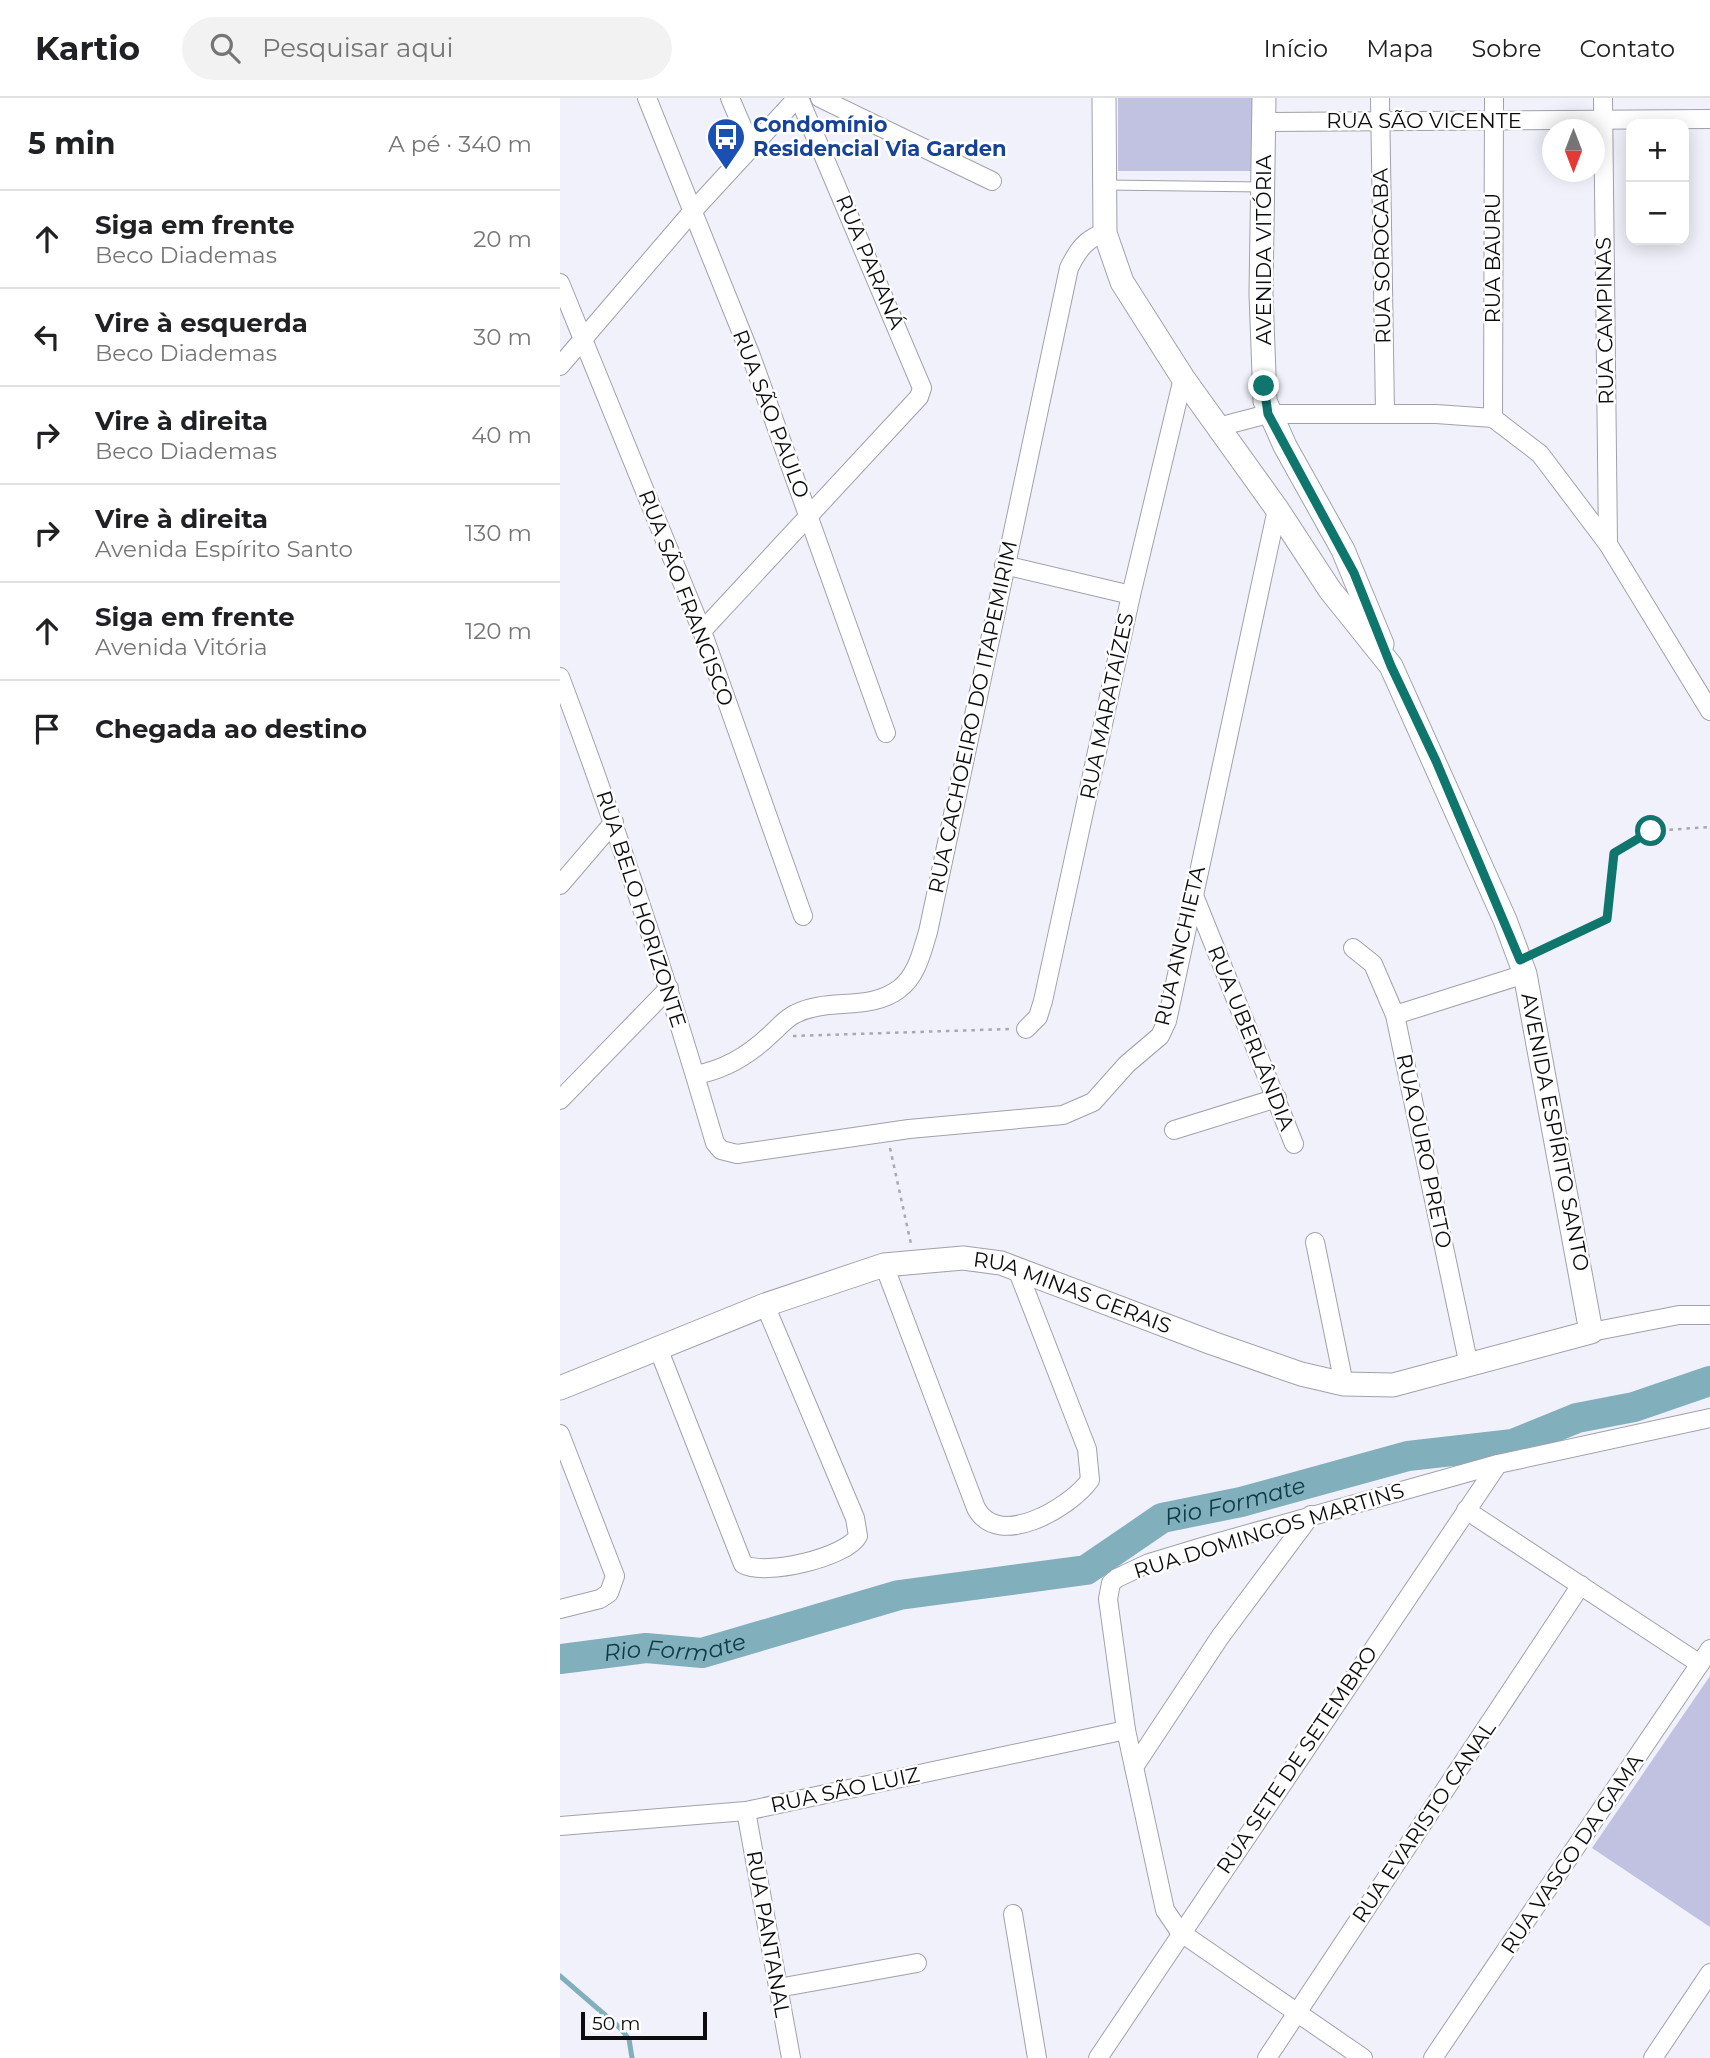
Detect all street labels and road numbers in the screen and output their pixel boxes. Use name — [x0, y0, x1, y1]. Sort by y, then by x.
street label: RUA SÃO VICENTE — [1326, 108, 1522, 133]
street label: AVENIDA VITÓRIA — [1251, 154, 1276, 345]
street label: RUA SOROCABA — [1367, 167, 1396, 344]
street label: RUA PARANÁ — [831, 191, 910, 334]
street label: RUA BAURU — [1480, 193, 1505, 324]
street label: RUA CAMPINAS — [1591, 237, 1618, 405]
street label: RUA SÃO PAULO — [728, 326, 815, 501]
street label: RUA SÃO FRANCISCO — [634, 486, 739, 709]
street label: RUA CACHOEIRO DO ITAPEMIRIM — [923, 538, 1022, 895]
street label: RUA MARATAÍZES — [1075, 610, 1138, 801]
street label: RUA BELO HORIZONTE — [591, 787, 692, 1030]
street label: RUA ANCHIETA — [1149, 863, 1210, 1028]
street label: RUA UBERLÂNDIA — [1203, 942, 1300, 1135]
street label: AVENIDA ESPÍRITO SANTO — [1516, 991, 1595, 1273]
street label: RUA OURO PRETO — [1392, 1051, 1457, 1250]
street label: RUA MINAS GERAIS — [972, 1246, 1175, 1338]
street label: RUA DOMINGOS MARTINS — [1131, 1477, 1407, 1584]
street label: RUA SETE DE SETEMBRO — [1211, 1641, 1382, 1878]
street label: RUA EVARISTO CANAL — [1347, 1716, 1501, 1927]
street label: RUA VASCO DA GAMA — [1495, 1748, 1648, 1958]
street label: RUA SÃO LUIZ — [768, 1762, 922, 1818]
street label: RUA PANTANAL — [741, 1848, 796, 2020]

